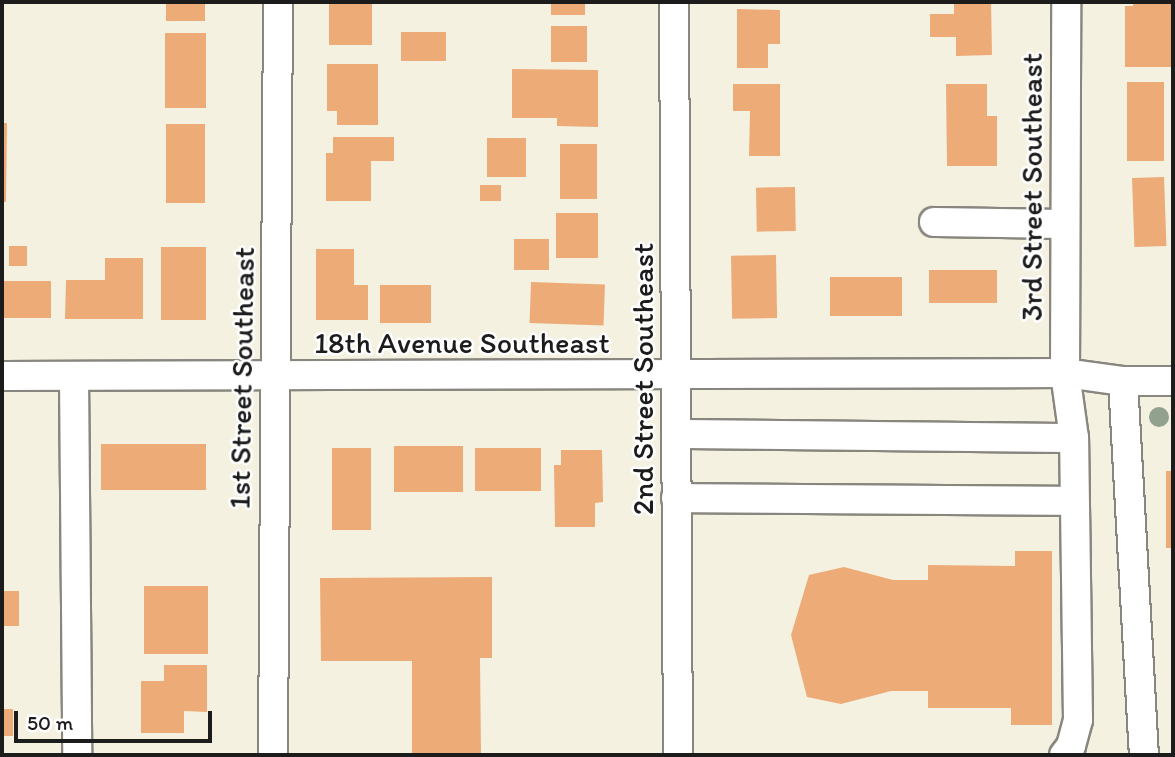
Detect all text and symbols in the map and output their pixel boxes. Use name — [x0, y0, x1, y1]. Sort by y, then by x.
street label: 3rd Street Southeast — [1014, 53, 1050, 321]
street label: 2nd Street Southeast — [625, 243, 661, 515]
street label: 1st Street Southeast — [222, 247, 262, 509]
street label: 18th Avenue Southeast — [315, 325, 609, 361]
scale bar — [18, 698, 215, 742]
text: 50 m — [27, 710, 73, 735]

